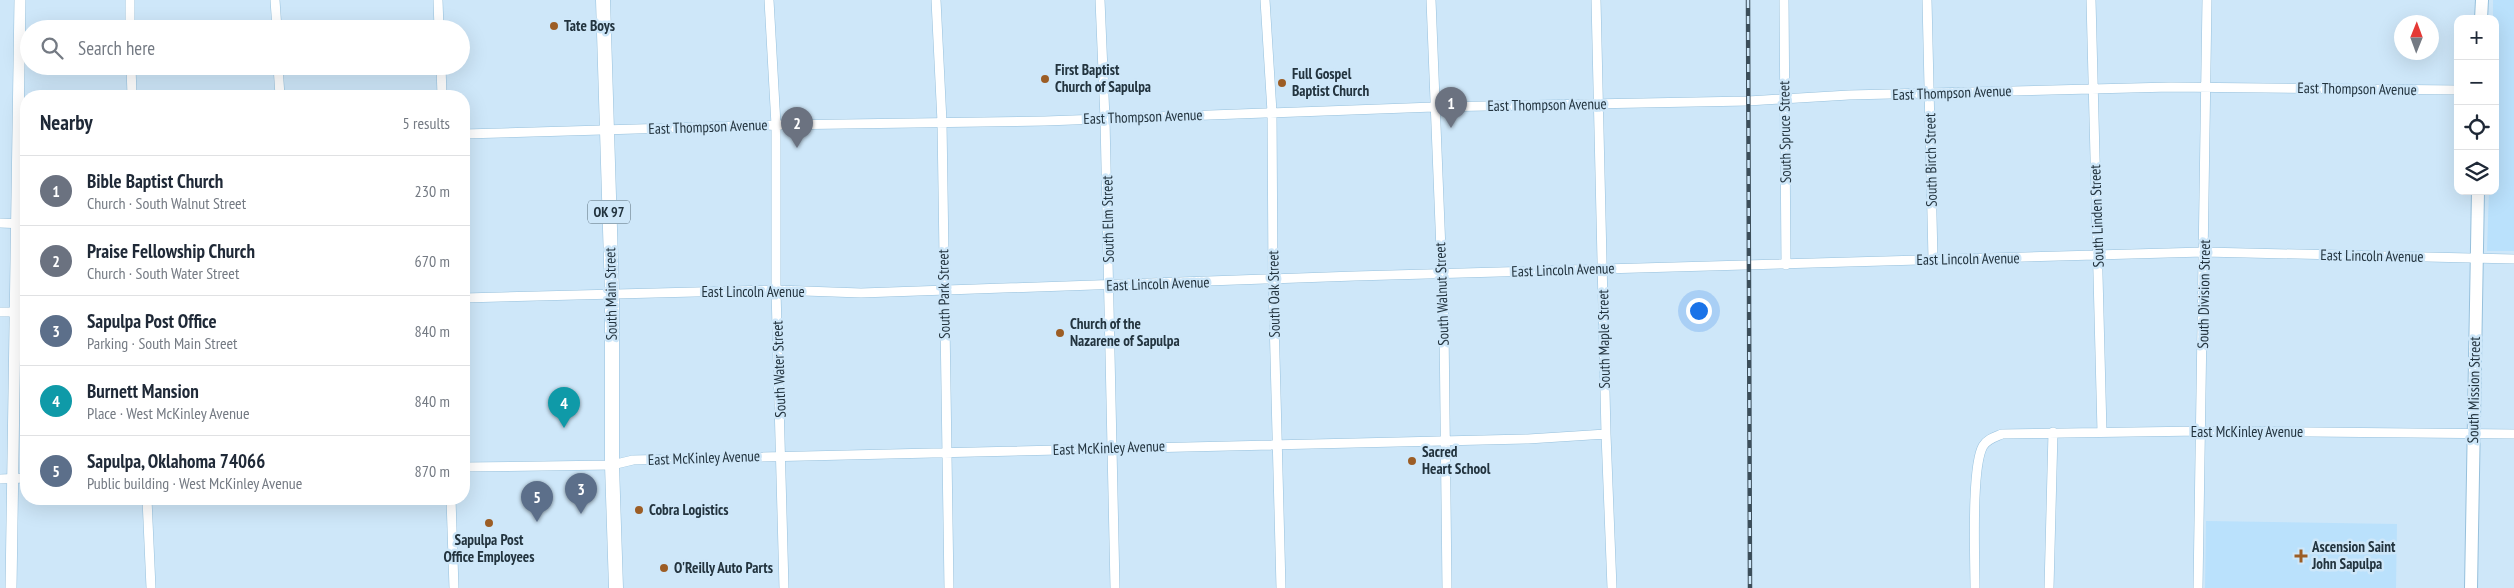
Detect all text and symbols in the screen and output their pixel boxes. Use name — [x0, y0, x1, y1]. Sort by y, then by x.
north arrow — [2394, 15, 2439, 60]
map controls — [2454, 15, 2499, 195]
button: + — [2454, 15, 2499, 60]
place label: Tate Boys — [564, 16, 615, 35]
search box — [20, 20, 470, 75]
marker: Tate Boys — [548, 20, 560, 32]
icon: search — [38, 34, 66, 62]
text: Search here — [78, 36, 155, 60]
place label: First Baptist Church of Sapulpa — [1055, 60, 1151, 96]
button: − — [2454, 60, 2499, 105]
place label: Full Gospel Baptist Church — [1292, 64, 1369, 100]
marker: First Baptist Church of Sapulpa — [1039, 73, 1051, 85]
marker: Full Gospel Baptist Church — [1276, 77, 1288, 89]
street label: East Thompson Avenue — [2297, 78, 2417, 99]
street label: South Spruce Street — [1774, 81, 1795, 183]
street label: East Thompson Avenue — [1892, 81, 2012, 104]
pin: 1 — [1435, 87, 1467, 128]
street label: East Thompson Avenue — [1487, 94, 1607, 115]
street label: East Thompson Avenue — [1083, 105, 1203, 128]
button: locate — [2454, 105, 2499, 150]
pin: 2 — [781, 107, 813, 148]
text: Nearby — [40, 109, 93, 136]
text: 5 results — [403, 113, 450, 133]
street label: South Birch Street — [1920, 113, 1941, 207]
street label: East Thompson Avenue — [648, 115, 768, 138]
button: layers — [2454, 150, 2499, 195]
street label: South Linden Street — [2085, 164, 2108, 268]
text: Bible Baptist Church — [87, 169, 223, 193]
street label: South Elm Street — [1097, 175, 1118, 263]
text: 1 — [52, 181, 60, 201]
text: 230 m — [415, 181, 450, 201]
text: Church · South Walnut Street — [87, 193, 246, 213]
road number: OK 97 — [588, 200, 630, 223]
text: Praise Fellowship Church — [87, 239, 255, 263]
street label: South Division Street — [2193, 239, 2214, 349]
street label: South Walnut Street — [1430, 242, 1453, 346]
street label: East Lincoln Avenue — [2320, 245, 2424, 266]
street label: South Main Street — [600, 247, 621, 341]
street label: East Lincoln Avenue — [1916, 248, 2020, 269]
street label: South Park Street — [933, 249, 954, 339]
street label: South Oak Street — [1263, 250, 1284, 338]
text: 2 — [52, 251, 60, 271]
text: 670 m — [415, 251, 450, 271]
street label: East Lincoln Avenue — [1511, 258, 1615, 281]
text: Church · South Water Street — [87, 263, 239, 283]
street label: East Lincoln Avenue — [1106, 272, 1210, 295]
street label: East Lincoln Avenue — [701, 282, 805, 301]
street label: South Maple Street — [1593, 289, 1614, 389]
your location — [1686, 298, 1712, 324]
text: Sapulpa Post Office — [87, 309, 217, 333]
place label: Church of the Nazarene of Sapulpa — [1070, 314, 1180, 350]
street label: South Water Street — [767, 320, 790, 418]
text: 3 — [52, 321, 60, 341]
text: 840 m — [415, 321, 450, 341]
marker: Church of the Nazarene of Sapulpa — [1054, 327, 1066, 339]
text: Parking · South Main Street — [87, 333, 238, 353]
street label: South Mission Street — [2463, 336, 2484, 444]
text: Burnett Mansion — [87, 379, 199, 403]
pin: 4 — [548, 387, 580, 428]
text: 4 — [52, 391, 60, 411]
text: 840 m — [415, 391, 450, 411]
text: Place · West McKinley Avenue — [87, 403, 250, 423]
street label: East McKinley Avenue — [2191, 422, 2303, 441]
street label: East McKinley Avenue — [1053, 436, 1165, 459]
place label: Sacred Heart School — [1422, 442, 1491, 478]
street label: East McKinley Avenue — [648, 446, 760, 469]
text: Sapulpa, Oklahoma 74066 — [87, 449, 265, 473]
marker: Sacred Heart School — [1406, 455, 1418, 467]
text: 5 — [52, 461, 60, 481]
text: 870 m — [415, 461, 450, 481]
text: Public building · West McKinley Avenue — [87, 473, 302, 493]
pin: 3 — [565, 473, 597, 514]
pin: 5 — [521, 481, 553, 522]
place label: Cobra Logistics — [649, 500, 729, 519]
marker: Cobra Logistics — [633, 504, 645, 516]
marker: Sapulpa Post Office Employees — [483, 517, 495, 529]
place label: Sapulpa Post Office Employees — [443, 530, 535, 566]
place label: Ascension Saint John Sapulpa — [2311, 537, 2396, 573]
marker: Ascension Saint John Sapulpa — [2294, 549, 2308, 563]
place label: O'Reilly Auto Parts — [674, 558, 773, 577]
marker: O'Reilly Auto Parts — [658, 562, 670, 574]

